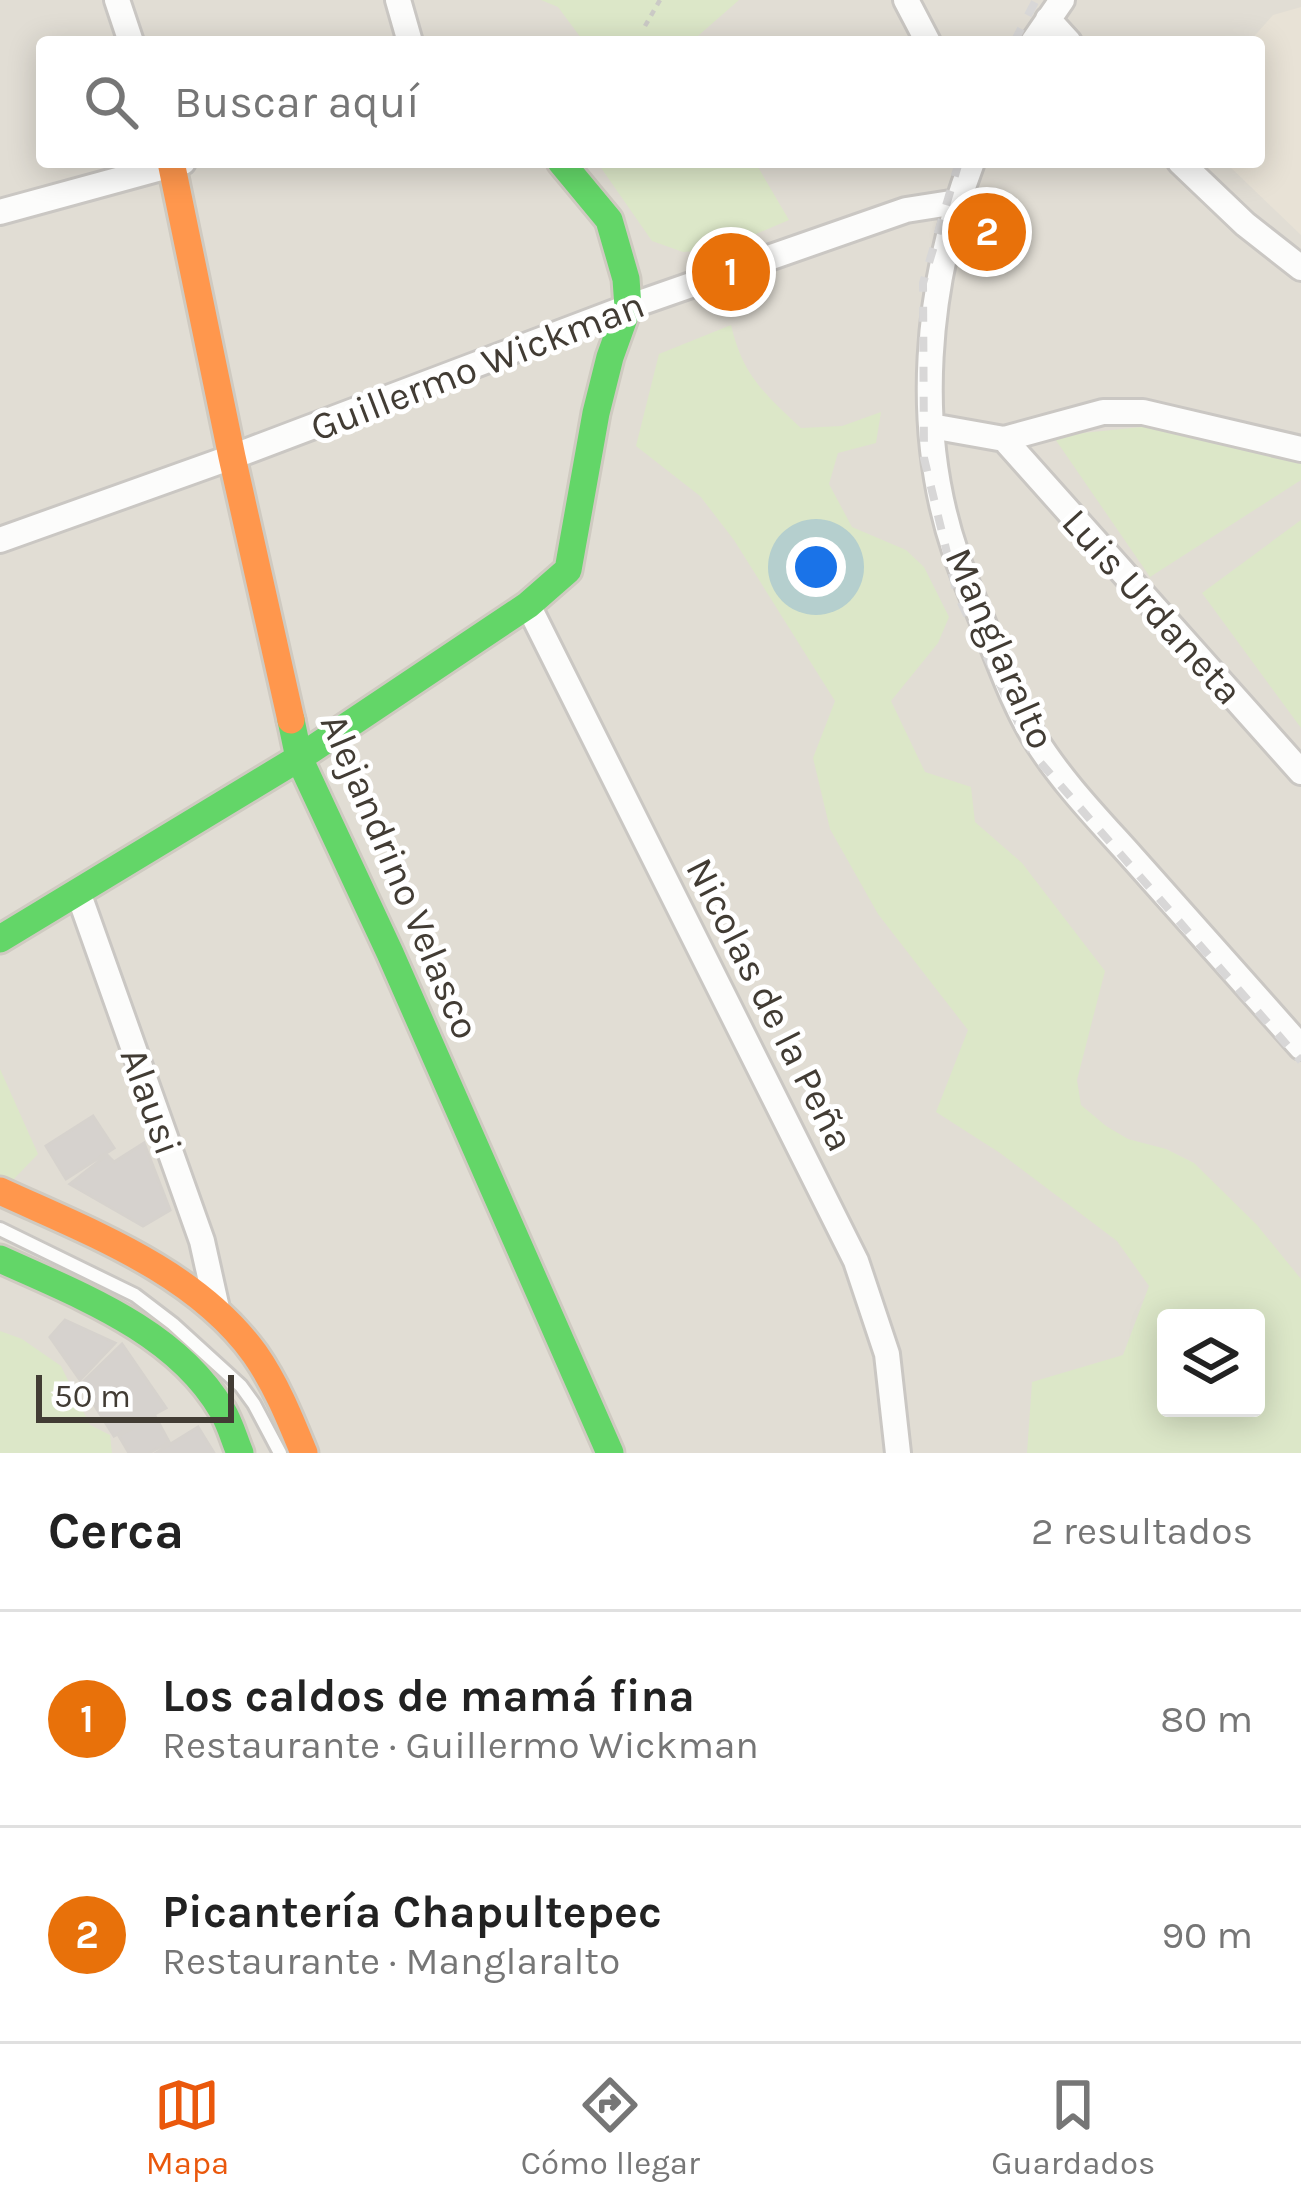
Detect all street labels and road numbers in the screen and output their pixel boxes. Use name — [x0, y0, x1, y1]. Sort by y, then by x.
street label: Guillermo Wickman — [304, 281, 651, 451]
street label: Luis Urdaneta — [1053, 499, 1252, 714]
street label: Manglaralto — [935, 541, 1065, 756]
street label: Alejandrino Velasco — [311, 707, 489, 1046]
street label: Nicolas de la Peña — [676, 850, 864, 1159]
street label: Alausi — [111, 1042, 192, 1161]

